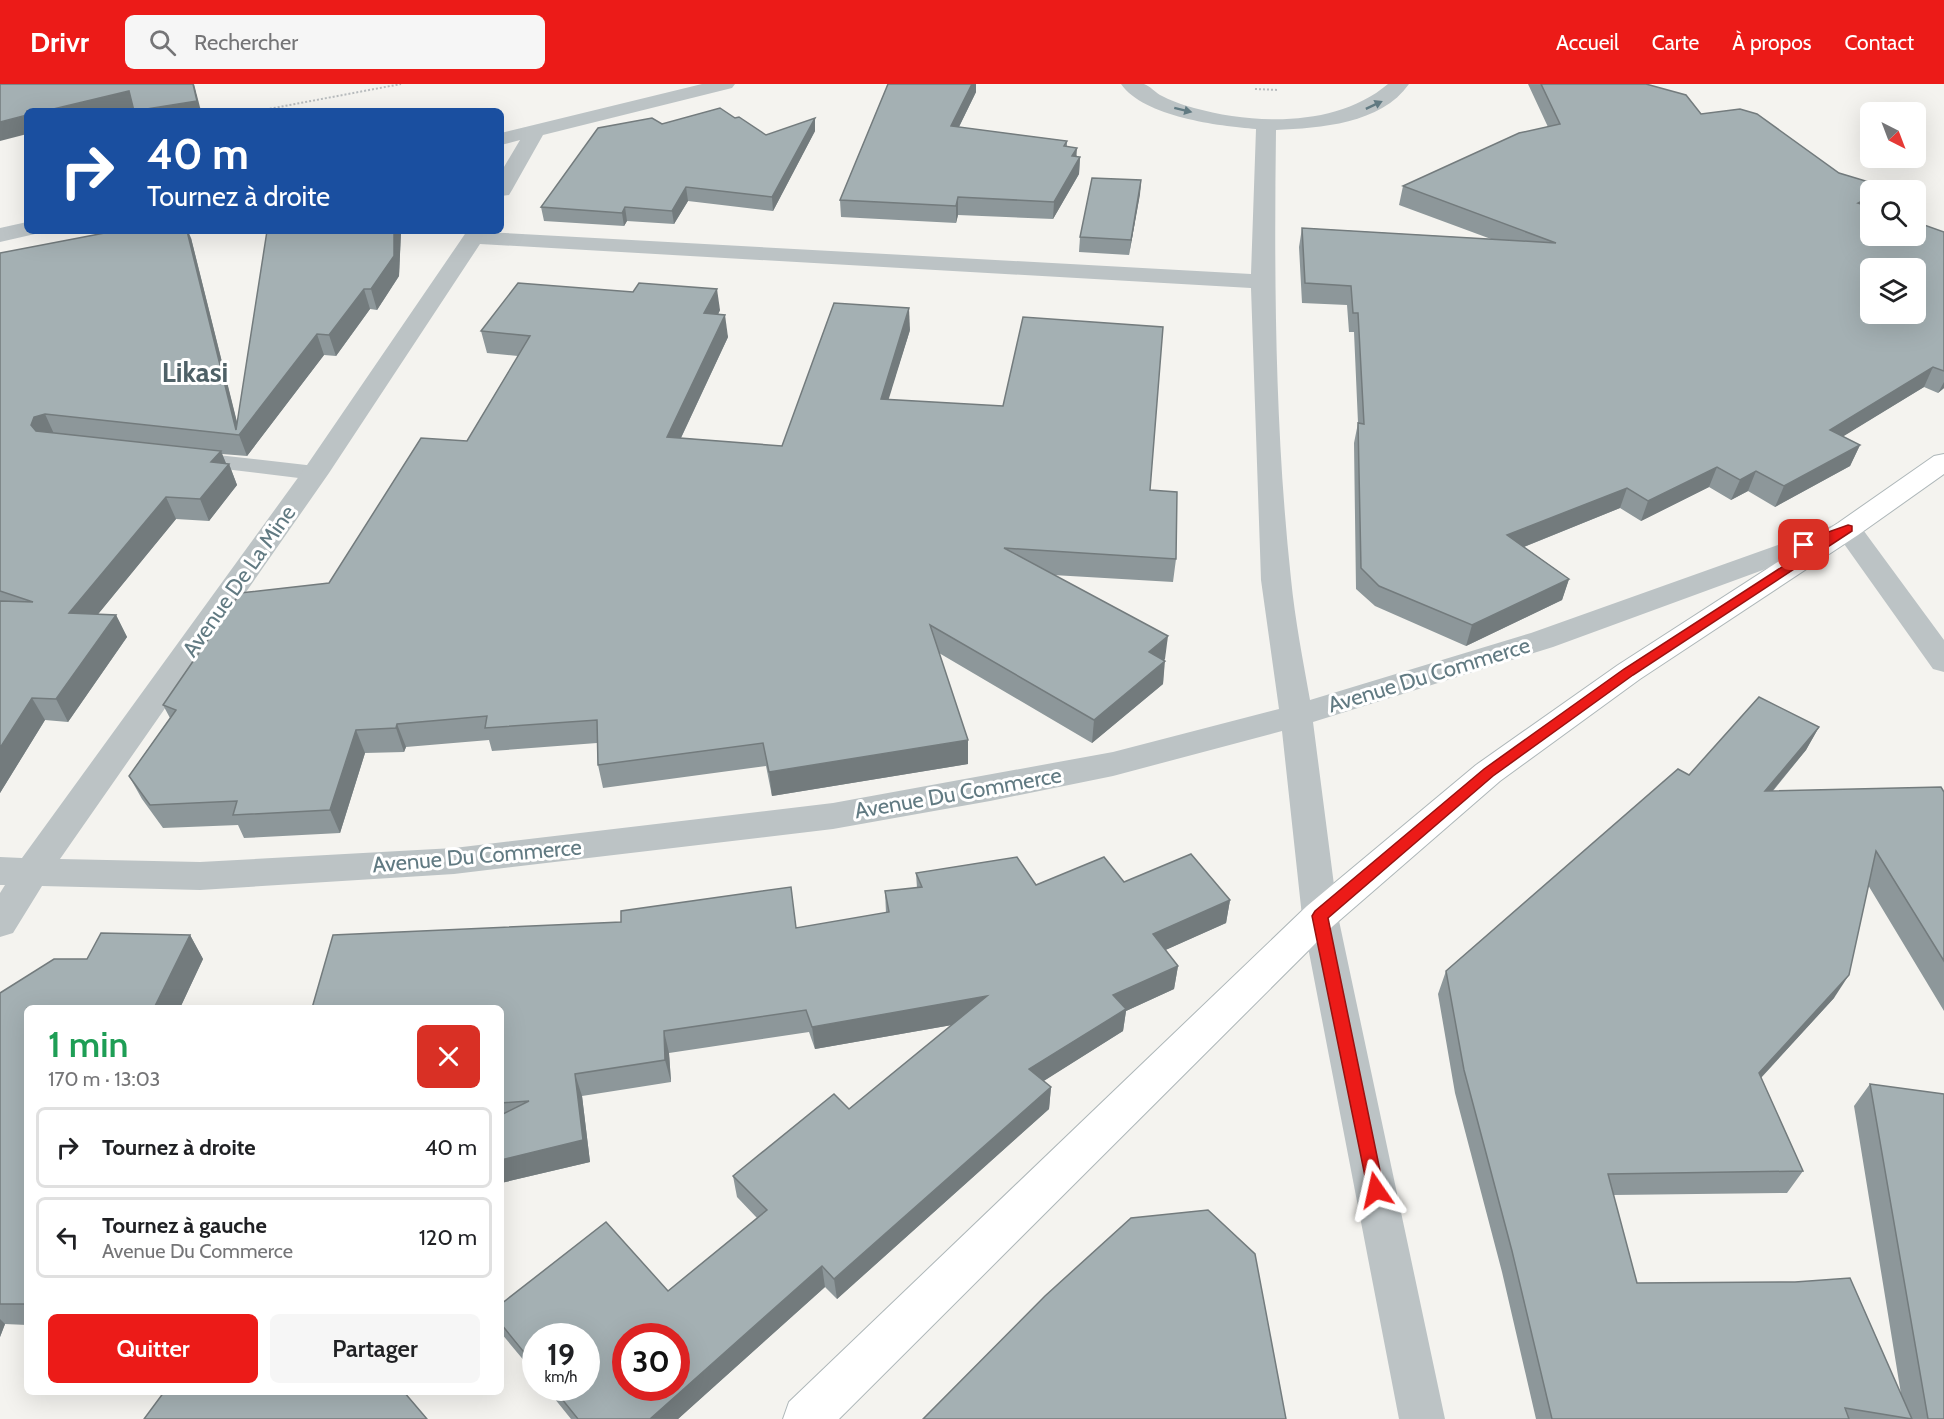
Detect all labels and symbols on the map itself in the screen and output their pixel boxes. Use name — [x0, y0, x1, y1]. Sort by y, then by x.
one-way arrow — [1365, 100, 1383, 110]
north arrow — [1860, 102, 1926, 168]
one-way arrow — [1174, 106, 1192, 116]
district label: Likasi — [162, 355, 228, 389]
street label: Avenue De La Mine — [177, 500, 301, 662]
pin — [1778, 519, 1829, 570]
street label: Avenue Du Commerce — [1325, 631, 1533, 719]
street label: Avenue Du Commerce — [852, 761, 1064, 825]
street label: Avenue Du Commerce — [371, 833, 583, 879]
position arrow — [1344, 1158, 1408, 1222]
speed limit sign: 30 — [612, 1323, 690, 1401]

